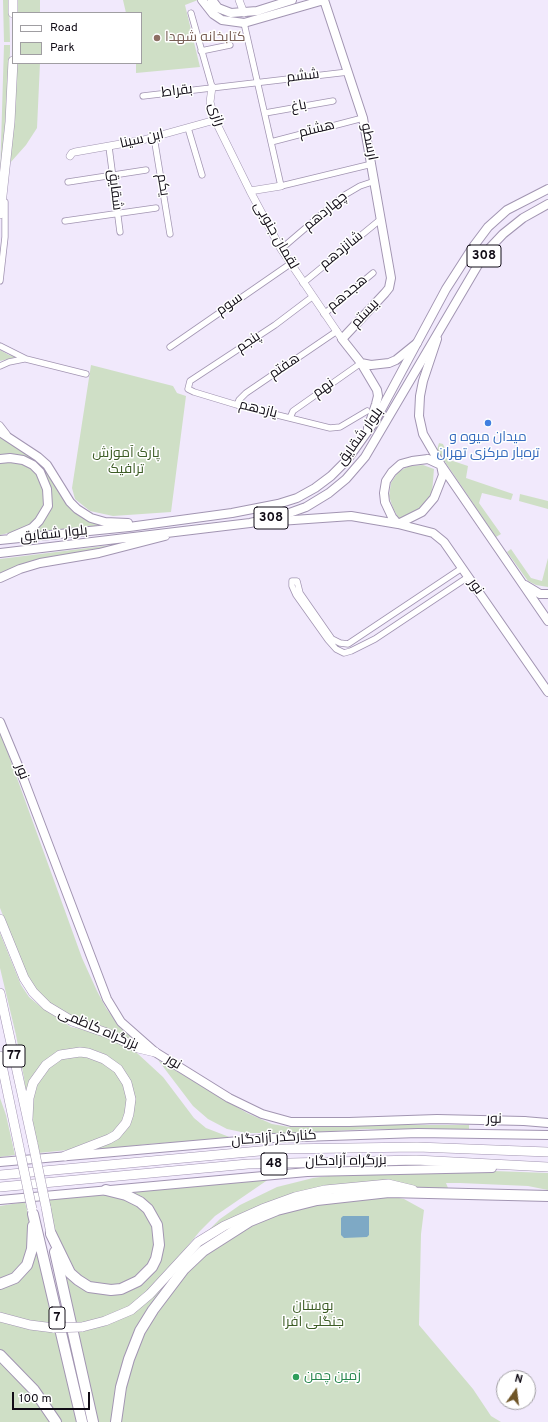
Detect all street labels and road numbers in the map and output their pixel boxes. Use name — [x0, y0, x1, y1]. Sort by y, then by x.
street label: ششم — [286, 67, 320, 87]
street label: بقراط — [160, 82, 194, 102]
street label: باغ — [290, 97, 308, 117]
street label: رازی — [203, 101, 227, 129]
street label: هشتم — [297, 117, 337, 143]
street label: ارسطو — [356, 122, 380, 162]
street label: ابن سینا — [118, 127, 166, 153]
street label: شقایق — [103, 169, 125, 211]
street label: یکم — [152, 173, 172, 197]
street label: چهاردهم — [301, 189, 351, 235]
street label: لقمان جنوبی — [249, 199, 301, 273]
street label: شانزدهم — [317, 228, 367, 274]
road number: 308 — [467, 245, 501, 267]
street label: هجدهم — [324, 272, 372, 316]
street label: سوم — [214, 290, 246, 320]
street label: بیستم — [348, 296, 384, 332]
street label: پنجم — [234, 329, 264, 357]
street label: هفتم — [266, 351, 304, 383]
street label: نهم — [310, 376, 338, 402]
street label: یازدهم — [237, 397, 279, 423]
street label: بلوار شقایق — [334, 405, 388, 469]
road number: 308 — [254, 507, 288, 529]
street label: بلوار شقایق — [19, 523, 89, 547]
street label: نور — [464, 576, 486, 598]
street label: نور — [10, 762, 32, 782]
street label: بزرگراه کاظمی — [55, 1006, 141, 1054]
road number: 77 — [3, 1045, 25, 1067]
street label: نور — [162, 1052, 184, 1074]
street label: نور — [486, 1111, 502, 1129]
street label: کنارگذر آزادگان — [231, 1128, 317, 1150]
road number: 48 — [261, 1153, 287, 1175]
street label: بزرگراه آزادگان — [305, 1153, 387, 1171]
road number: 7 — [49, 1307, 65, 1329]

